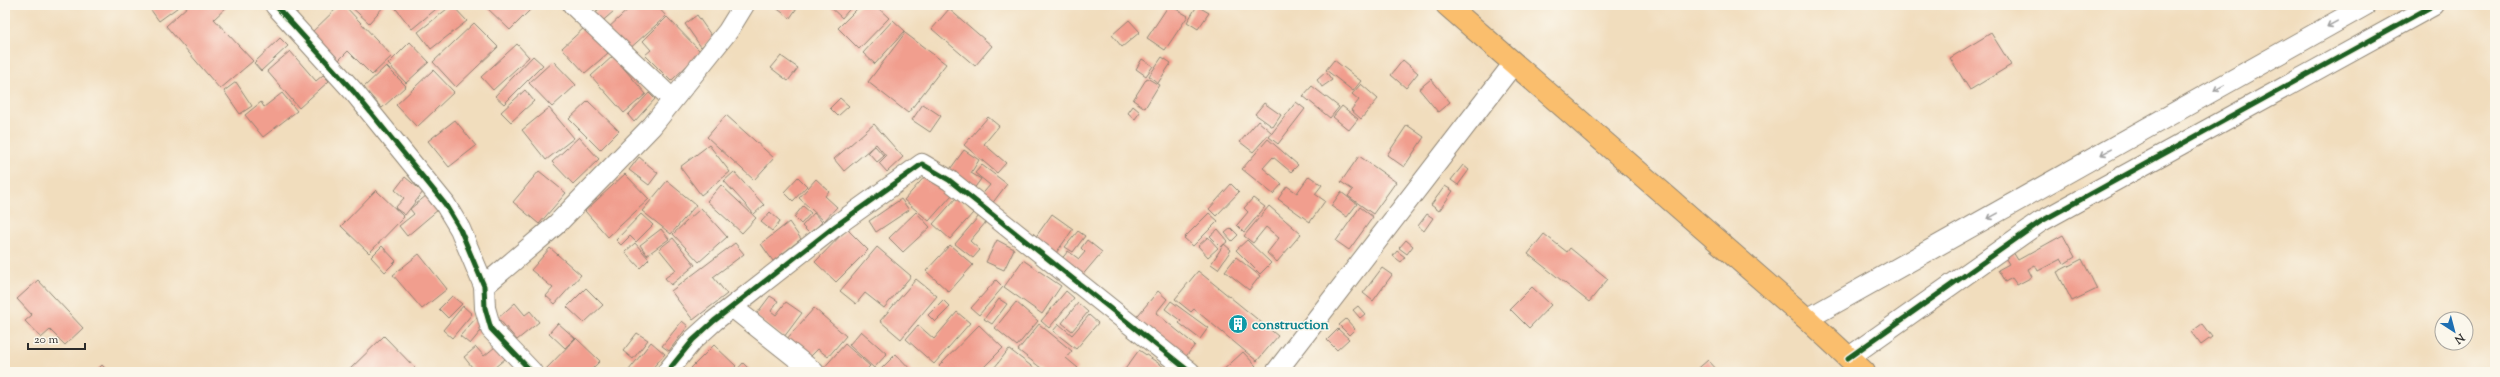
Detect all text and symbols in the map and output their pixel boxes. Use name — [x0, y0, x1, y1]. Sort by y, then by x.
one-way arrow — [2326, 21, 2338, 29]
one-way arrow — [2213, 85, 2225, 92]
one-way arrow — [2100, 148, 2112, 156]
one-way arrow — [1987, 212, 1999, 220]
north arrow — [2434, 311, 2474, 351]
building icon: construction — [1227, 313, 1249, 335]
place label: construction — [1252, 316, 1329, 336]
scale bar — [28, 325, 85, 351]
text: N — [2451, 329, 2468, 347]
text: 20 m — [34, 331, 59, 349]

